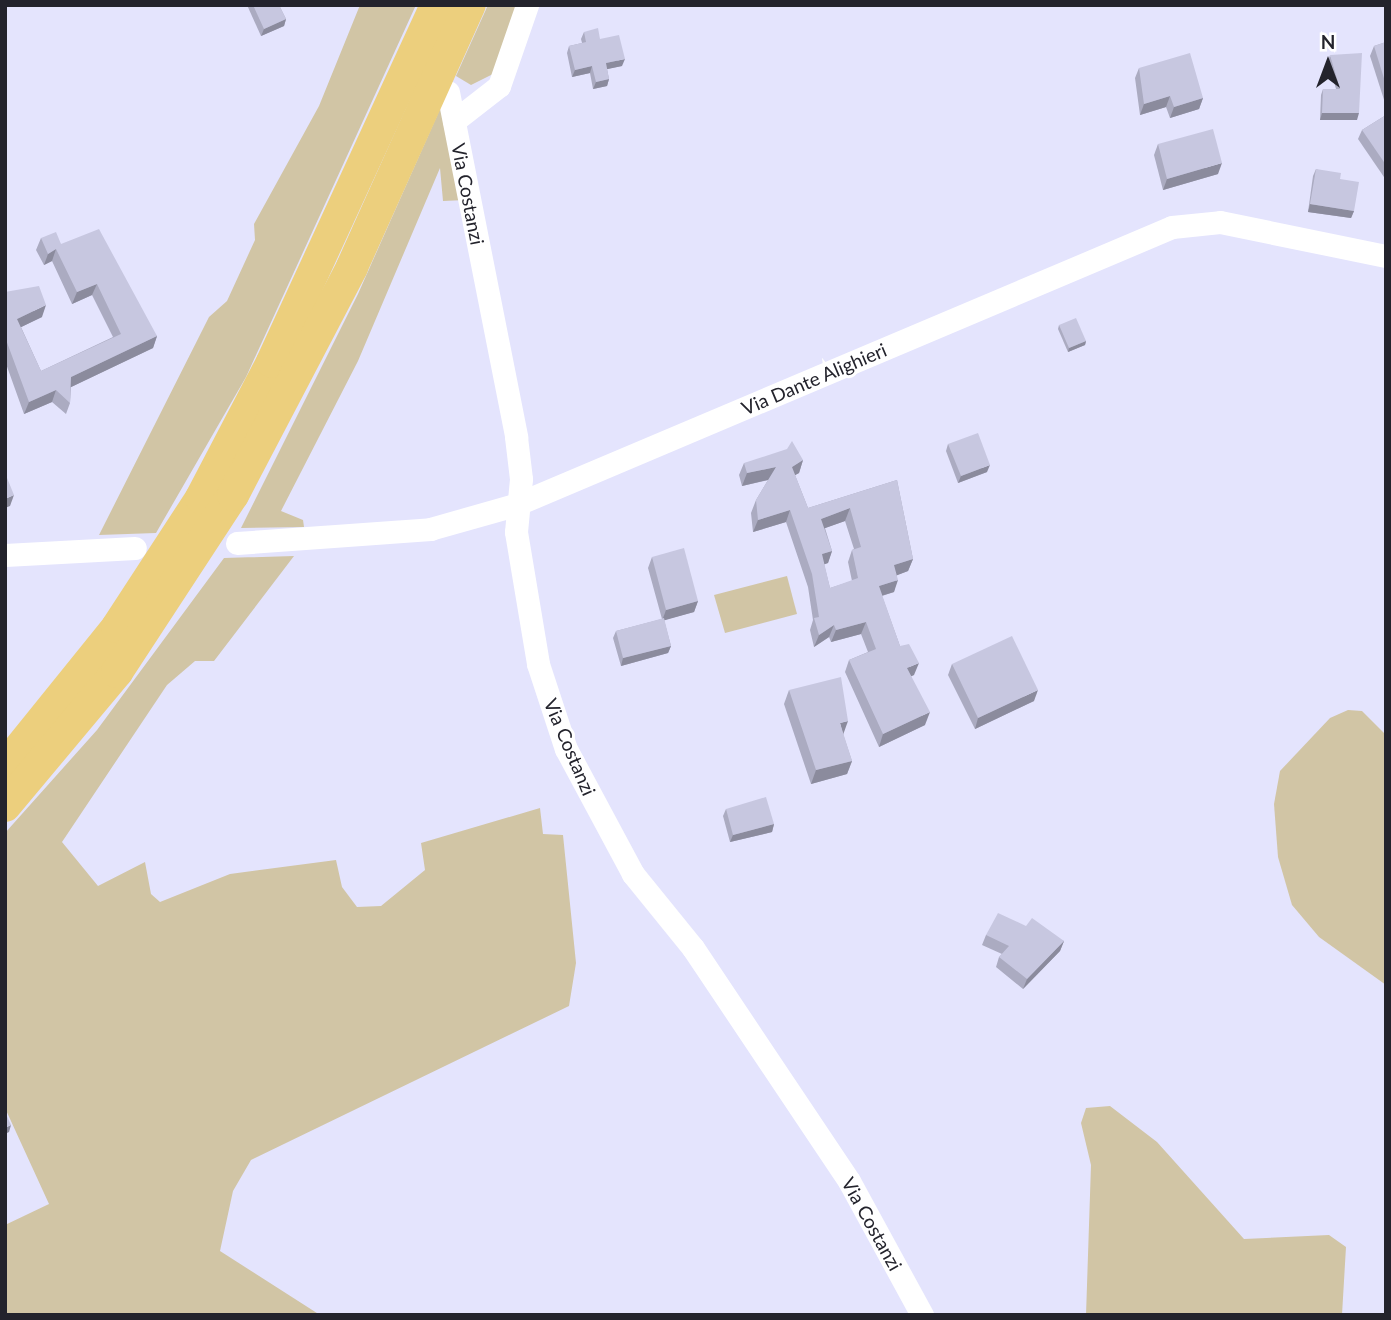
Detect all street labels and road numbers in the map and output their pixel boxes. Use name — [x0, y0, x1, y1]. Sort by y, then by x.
street label: Via Costanzi — [447, 141, 489, 247]
street label: Via Dante Alighieri — [738, 338, 890, 420]
street label: Via Costanzi — [539, 695, 601, 799]
street label: Via Costanzi — [837, 1173, 907, 1275]

